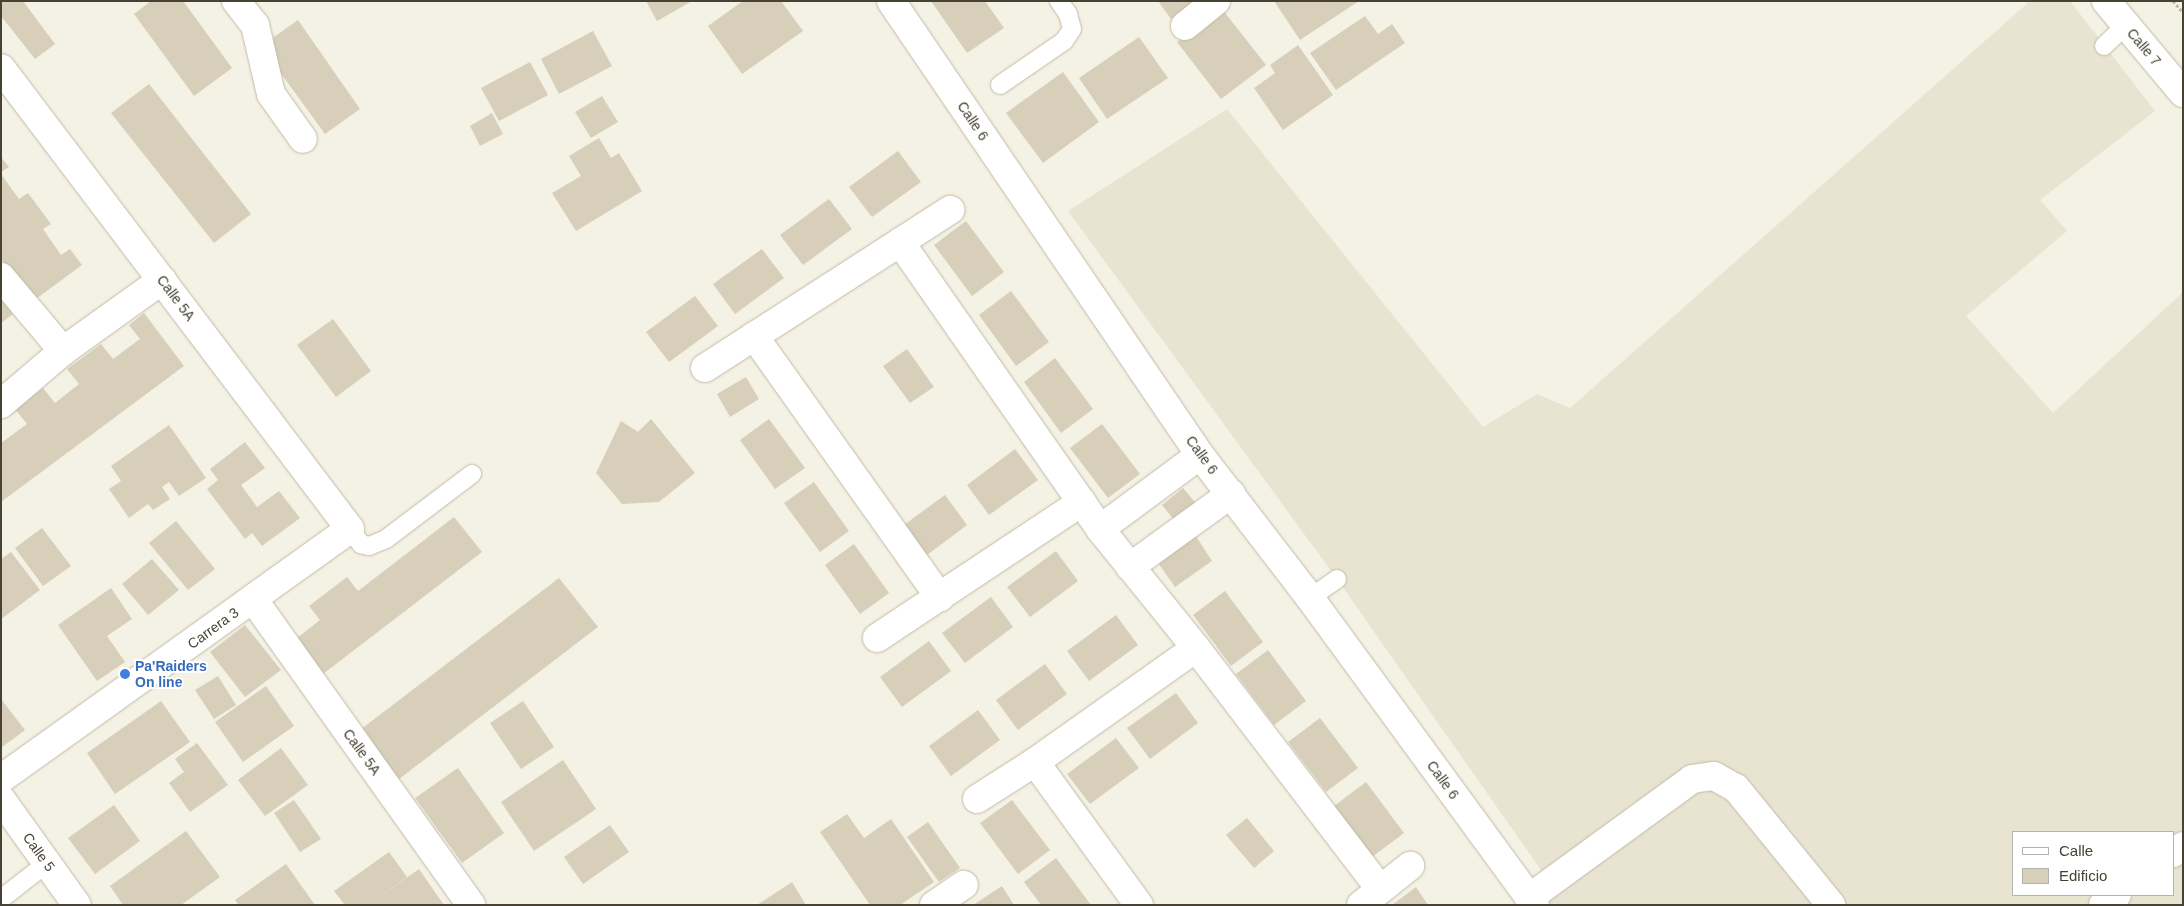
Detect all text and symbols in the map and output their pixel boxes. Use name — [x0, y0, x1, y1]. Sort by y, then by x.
street label: Calle 7 — [2124, 25, 2164, 69]
street label: Calle 6 — [954, 98, 992, 144]
street label: Calle 5A — [153, 272, 199, 324]
street label: Calle 6 — [1182, 432, 1222, 478]
street label: Carrera 3 — [184, 604, 242, 652]
place label: Pa'Raiders On line — [135, 658, 207, 690]
marker: Pa'Raiders On line — [119, 668, 131, 680]
street label: Calle 5A — [340, 726, 384, 778]
street label: Calle 6 — [1423, 757, 1463, 803]
street label: Calle 5 — [19, 829, 59, 875]
legend — [2012, 831, 2174, 896]
text: Calle — [2059, 842, 2093, 859]
text: Edificio — [2059, 867, 2107, 884]

